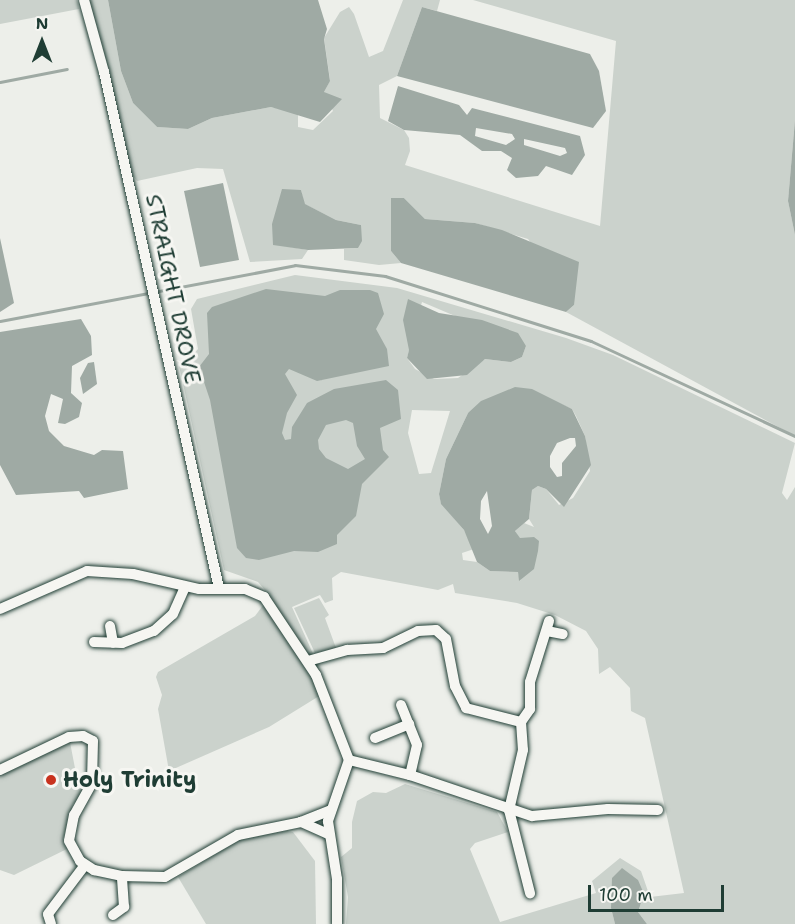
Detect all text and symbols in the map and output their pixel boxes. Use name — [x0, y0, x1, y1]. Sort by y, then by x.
north arrow — [12, 12, 72, 72]
text: N — [36, 13, 48, 34]
street label: STRAIGHT DROVE — [140, 192, 206, 386]
place label: Holy Trinity — [63, 767, 196, 793]
marker: Holy Trinity — [44, 773, 58, 787]
scale bar — [591, 873, 728, 911]
text: 100 m — [599, 883, 653, 907]

